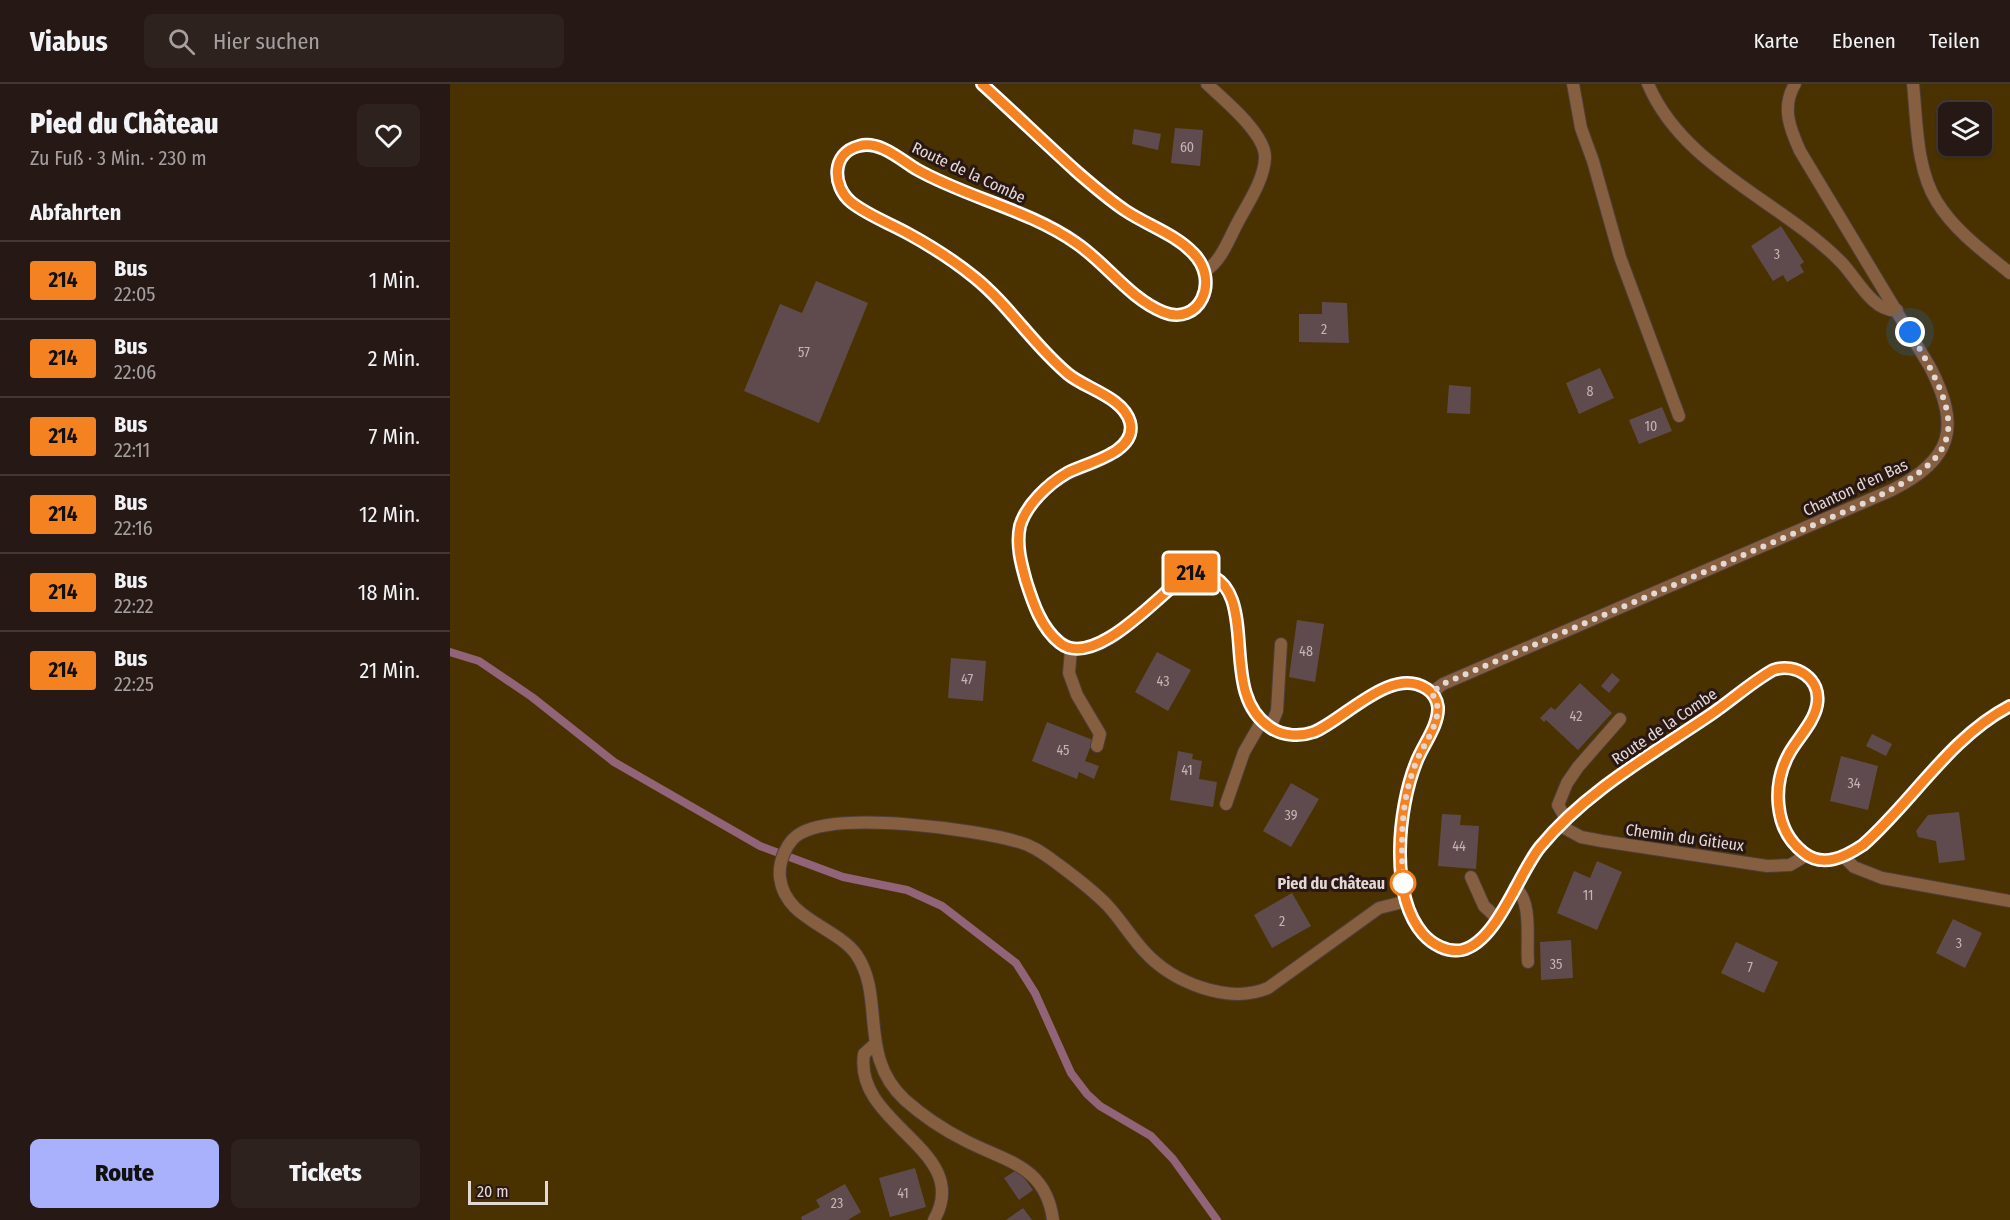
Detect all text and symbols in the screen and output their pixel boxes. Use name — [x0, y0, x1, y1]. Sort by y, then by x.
search box — [144, 14, 564, 68]
text: Viabus — [30, 25, 108, 58]
icon: search — [165, 25, 198, 58]
text: Hier suchen — [213, 28, 320, 55]
text: Karte — [1753, 28, 1799, 54]
text: Ebenen — [1832, 28, 1896, 54]
text: Teilen — [1929, 28, 1980, 54]
map controls — [1938, 102, 1992, 156]
button: layers — [1938, 102, 1992, 156]
button: heart — [357, 104, 420, 167]
text: Pied du Château — [30, 107, 219, 140]
street label: Route de la Combe — [909, 138, 1029, 207]
house number: 60 — [1180, 139, 1194, 156]
text: Zu Fuß · 3 Min. · 230 m — [30, 146, 207, 170]
text: Abfahrten — [30, 199, 121, 226]
house number: 3 — [1774, 246, 1780, 263]
text: Bus — [114, 255, 147, 282]
text: 214 — [48, 267, 78, 293]
text: 1 Min. — [369, 267, 420, 294]
text: 22:05 — [114, 282, 155, 306]
your location — [1895, 317, 1925, 347]
house number: 2 — [1321, 321, 1327, 338]
text: Bus — [114, 333, 147, 360]
house number: 57 — [798, 344, 810, 361]
text: 214 — [48, 345, 78, 371]
text: 2 Min. — [368, 345, 420, 372]
text: 22:06 — [114, 360, 156, 384]
house number: 8 — [1587, 383, 1594, 400]
text: Bus — [114, 411, 147, 438]
house number: 10 — [1645, 418, 1657, 435]
text: 214 — [48, 423, 78, 449]
text: 7 Min. — [368, 423, 420, 450]
text: 22:11 — [114, 438, 150, 462]
street label: Chanton d'en Bas — [1800, 455, 1911, 520]
text: Bus — [114, 489, 147, 516]
text: 214 — [48, 501, 78, 527]
text: 12 Min. — [359, 501, 420, 528]
text: 22:16 — [114, 516, 153, 540]
line badge: 214 — [1156, 554, 1226, 592]
text: 214 — [1176, 560, 1206, 586]
text: Bus — [114, 567, 147, 594]
text: 214 — [48, 579, 78, 605]
text: 18 Min. — [358, 579, 420, 606]
text: 22:22 — [114, 594, 154, 618]
house number: 48 — [1299, 643, 1313, 660]
text: Bus — [114, 645, 147, 672]
text: 214 — [48, 657, 78, 683]
text: 21 Min. — [360, 657, 420, 684]
house number: 47 — [961, 671, 973, 688]
text: 22:25 — [114, 672, 154, 696]
house number: 43 — [1157, 673, 1169, 690]
street label: Route de la Combe — [1608, 684, 1721, 769]
house number: 42 — [1570, 708, 1582, 725]
house number: 45 — [1056, 742, 1070, 759]
house number: 41 — [1181, 762, 1193, 779]
house number: 34 — [1847, 775, 1861, 792]
house number: 39 — [1285, 807, 1298, 824]
street label: Chemin du Gitieux — [1625, 820, 1745, 855]
house number: 44 — [1452, 838, 1466, 855]
marker: Pied du Château — [1390, 870, 1416, 896]
place label: Pied du Château — [1277, 874, 1385, 893]
house number: 11 — [1583, 887, 1593, 904]
house number: 2 — [1279, 913, 1285, 930]
house number: 3 — [1956, 935, 1962, 952]
house number: 35 — [1550, 956, 1562, 973]
house number: 7 — [1747, 959, 1753, 976]
button: Route — [30, 1139, 219, 1208]
button: Tickets — [231, 1139, 420, 1208]
scale bar — [468, 1178, 548, 1206]
text: 20 m — [477, 1182, 508, 1201]
house number: 41 — [897, 1185, 909, 1202]
house number: 23 — [831, 1195, 843, 1212]

